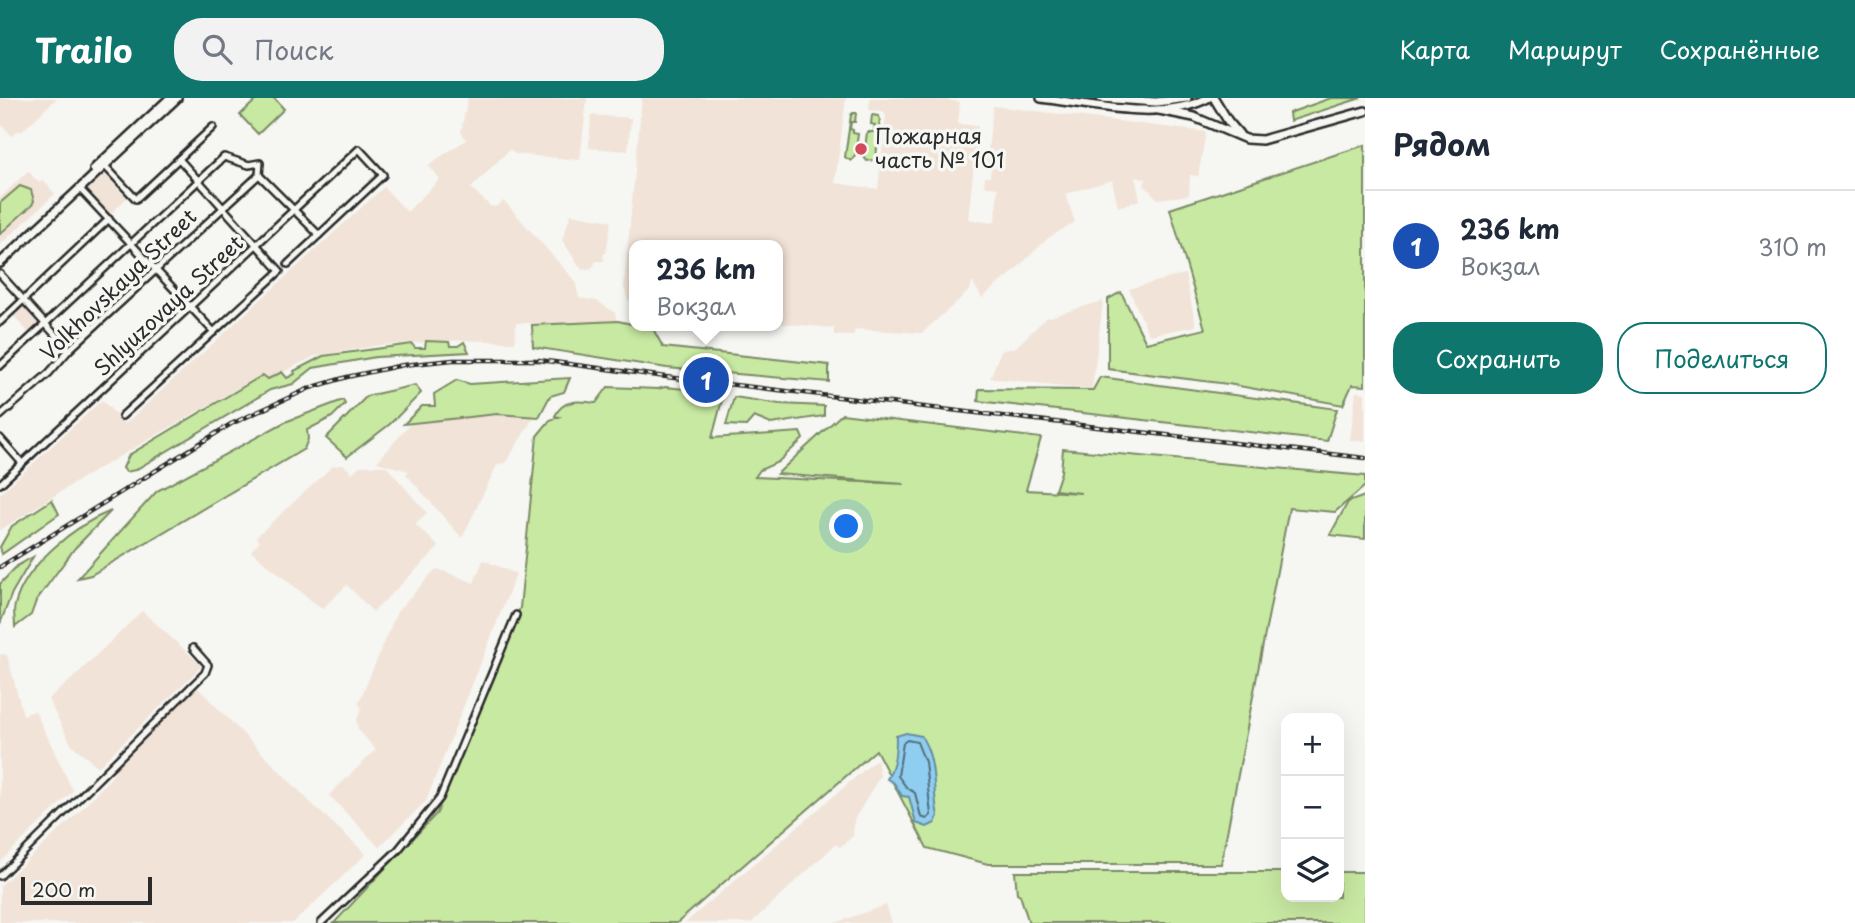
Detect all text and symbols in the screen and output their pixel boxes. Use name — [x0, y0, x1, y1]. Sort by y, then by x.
search box — [174, 18, 664, 81]
text: Trailo — [35, 24, 132, 74]
icon: search — [198, 30, 236, 68]
text: Поиск — [254, 30, 333, 69]
text: Карта — [1399, 31, 1470, 67]
text: Маршрут — [1508, 31, 1622, 67]
text: Сохранённые — [1660, 31, 1820, 67]
place label: Пожарная часть № 101 — [875, 119, 1004, 175]
text: Рядом — [1393, 121, 1491, 166]
marker: Пожарная часть № 101 — [853, 141, 869, 157]
street label: Volkhovskaya Street — [32, 200, 203, 367]
text: 236 km — [1460, 209, 1560, 248]
street label: Shlyuzovaya Street — [86, 227, 250, 383]
text: 1 — [1411, 229, 1422, 264]
text: 310 m — [1758, 229, 1827, 264]
popup — [629, 240, 783, 331]
text: Вокзал — [1460, 248, 1540, 283]
text: 236 km — [656, 249, 756, 288]
text: Вокзал — [656, 288, 737, 323]
button: Сохранить — [1393, 322, 1603, 394]
button: Поделиться — [1617, 322, 1827, 394]
pin: 1 — [683, 354, 729, 406]
your location — [829, 509, 863, 543]
map controls — [1281, 713, 1344, 902]
button: + — [1281, 713, 1344, 776]
button: − — [1281, 776, 1344, 839]
button: layers — [1281, 839, 1344, 902]
scale bar — [21, 874, 152, 906]
text: 200 m — [32, 875, 95, 903]

